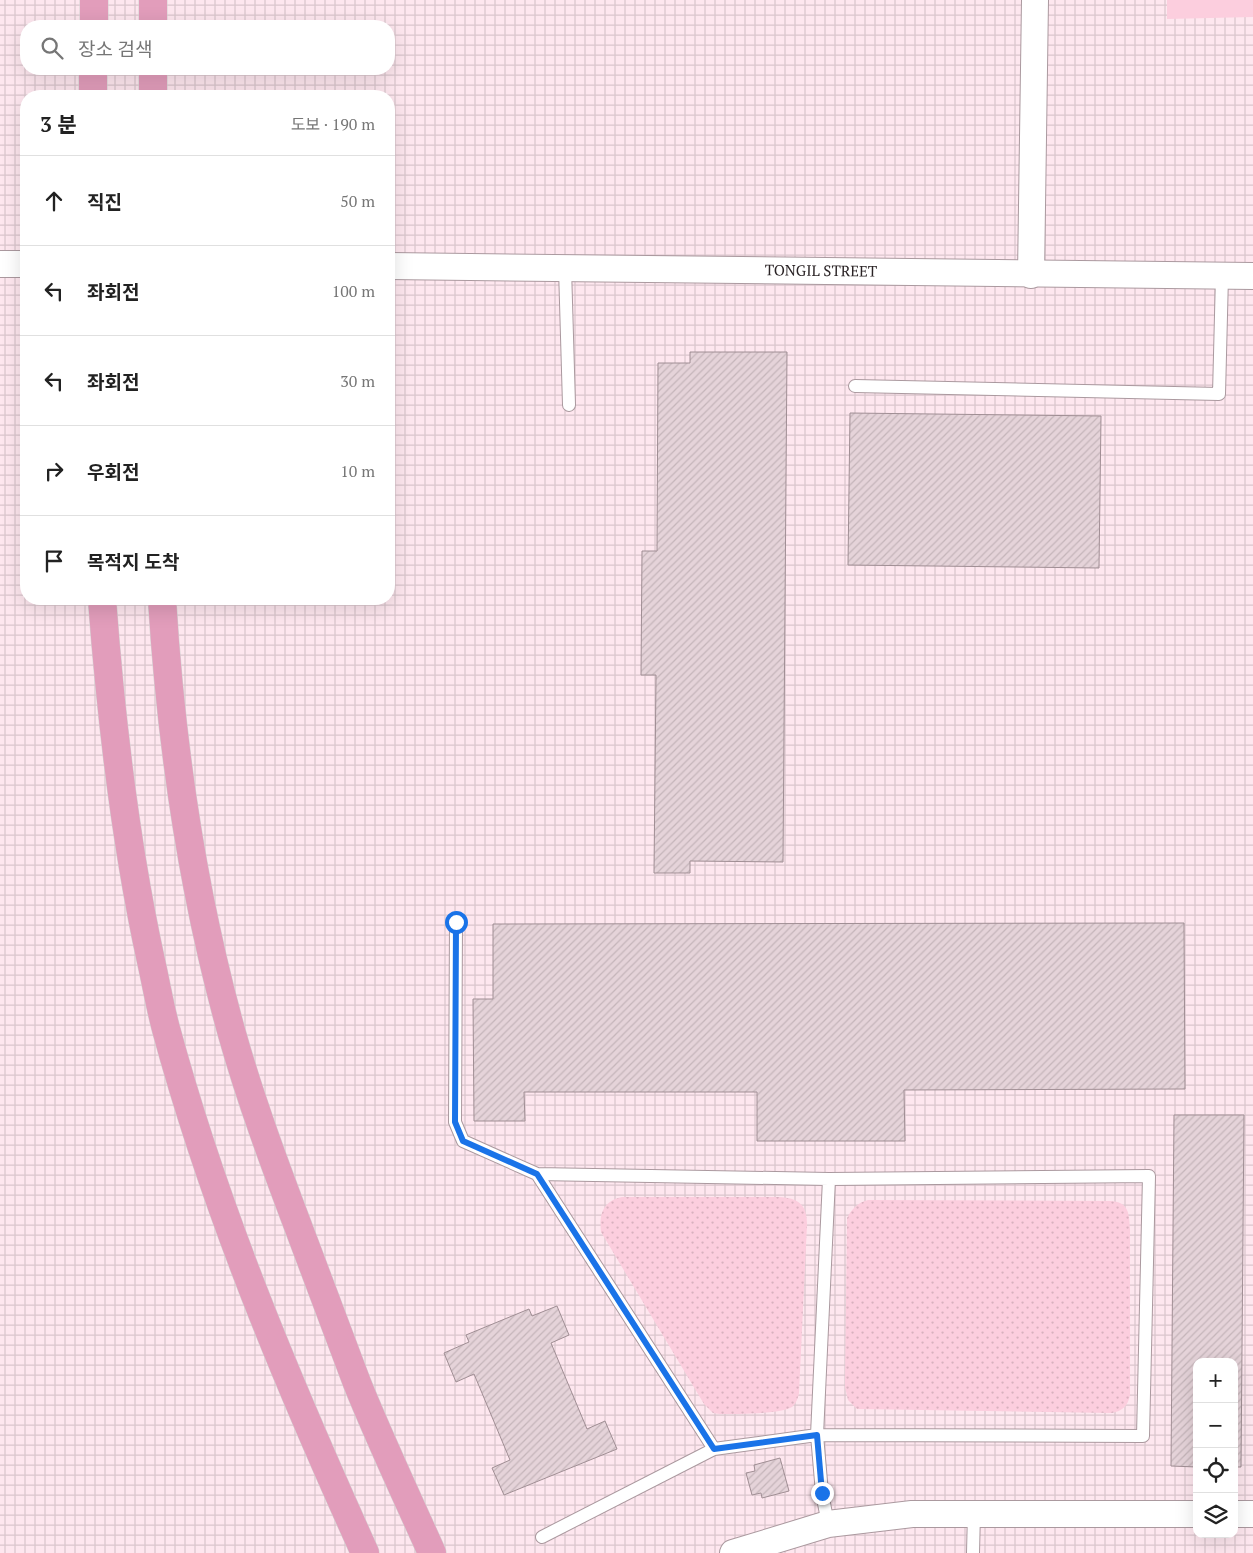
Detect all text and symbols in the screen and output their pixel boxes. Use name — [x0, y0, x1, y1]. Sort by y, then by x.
search box — [20, 20, 395, 75]
icon: search — [38, 34, 66, 62]
text: 장소 검색 — [78, 36, 153, 61]
text: 3 분 — [40, 110, 77, 138]
text: 도보 · 190 m — [291, 113, 375, 135]
icon: ahead — [40, 187, 68, 215]
text: 직진 — [87, 189, 122, 214]
text: 50 m — [340, 190, 375, 212]
street label: TONGIL STREET — [765, 259, 877, 281]
icon: left — [40, 277, 68, 305]
text: 좌회전 — [87, 279, 139, 304]
text: 100 m — [332, 280, 375, 302]
icon: left — [40, 367, 68, 395]
text: 좌회전 — [87, 369, 139, 394]
text: 30 m — [340, 370, 375, 392]
icon: right — [40, 457, 68, 485]
text: 우회전 — [87, 459, 139, 484]
text: 10 m — [340, 460, 375, 482]
icon: arrive — [40, 547, 68, 575]
text: 목적지 도착 — [87, 549, 180, 574]
route start — [445, 911, 468, 934]
map controls — [1193, 1358, 1238, 1538]
button: + — [1193, 1358, 1238, 1403]
button: − — [1193, 1403, 1238, 1448]
button: locate — [1193, 1448, 1238, 1493]
route end — [811, 1482, 834, 1505]
button: layers — [1193, 1493, 1238, 1538]

